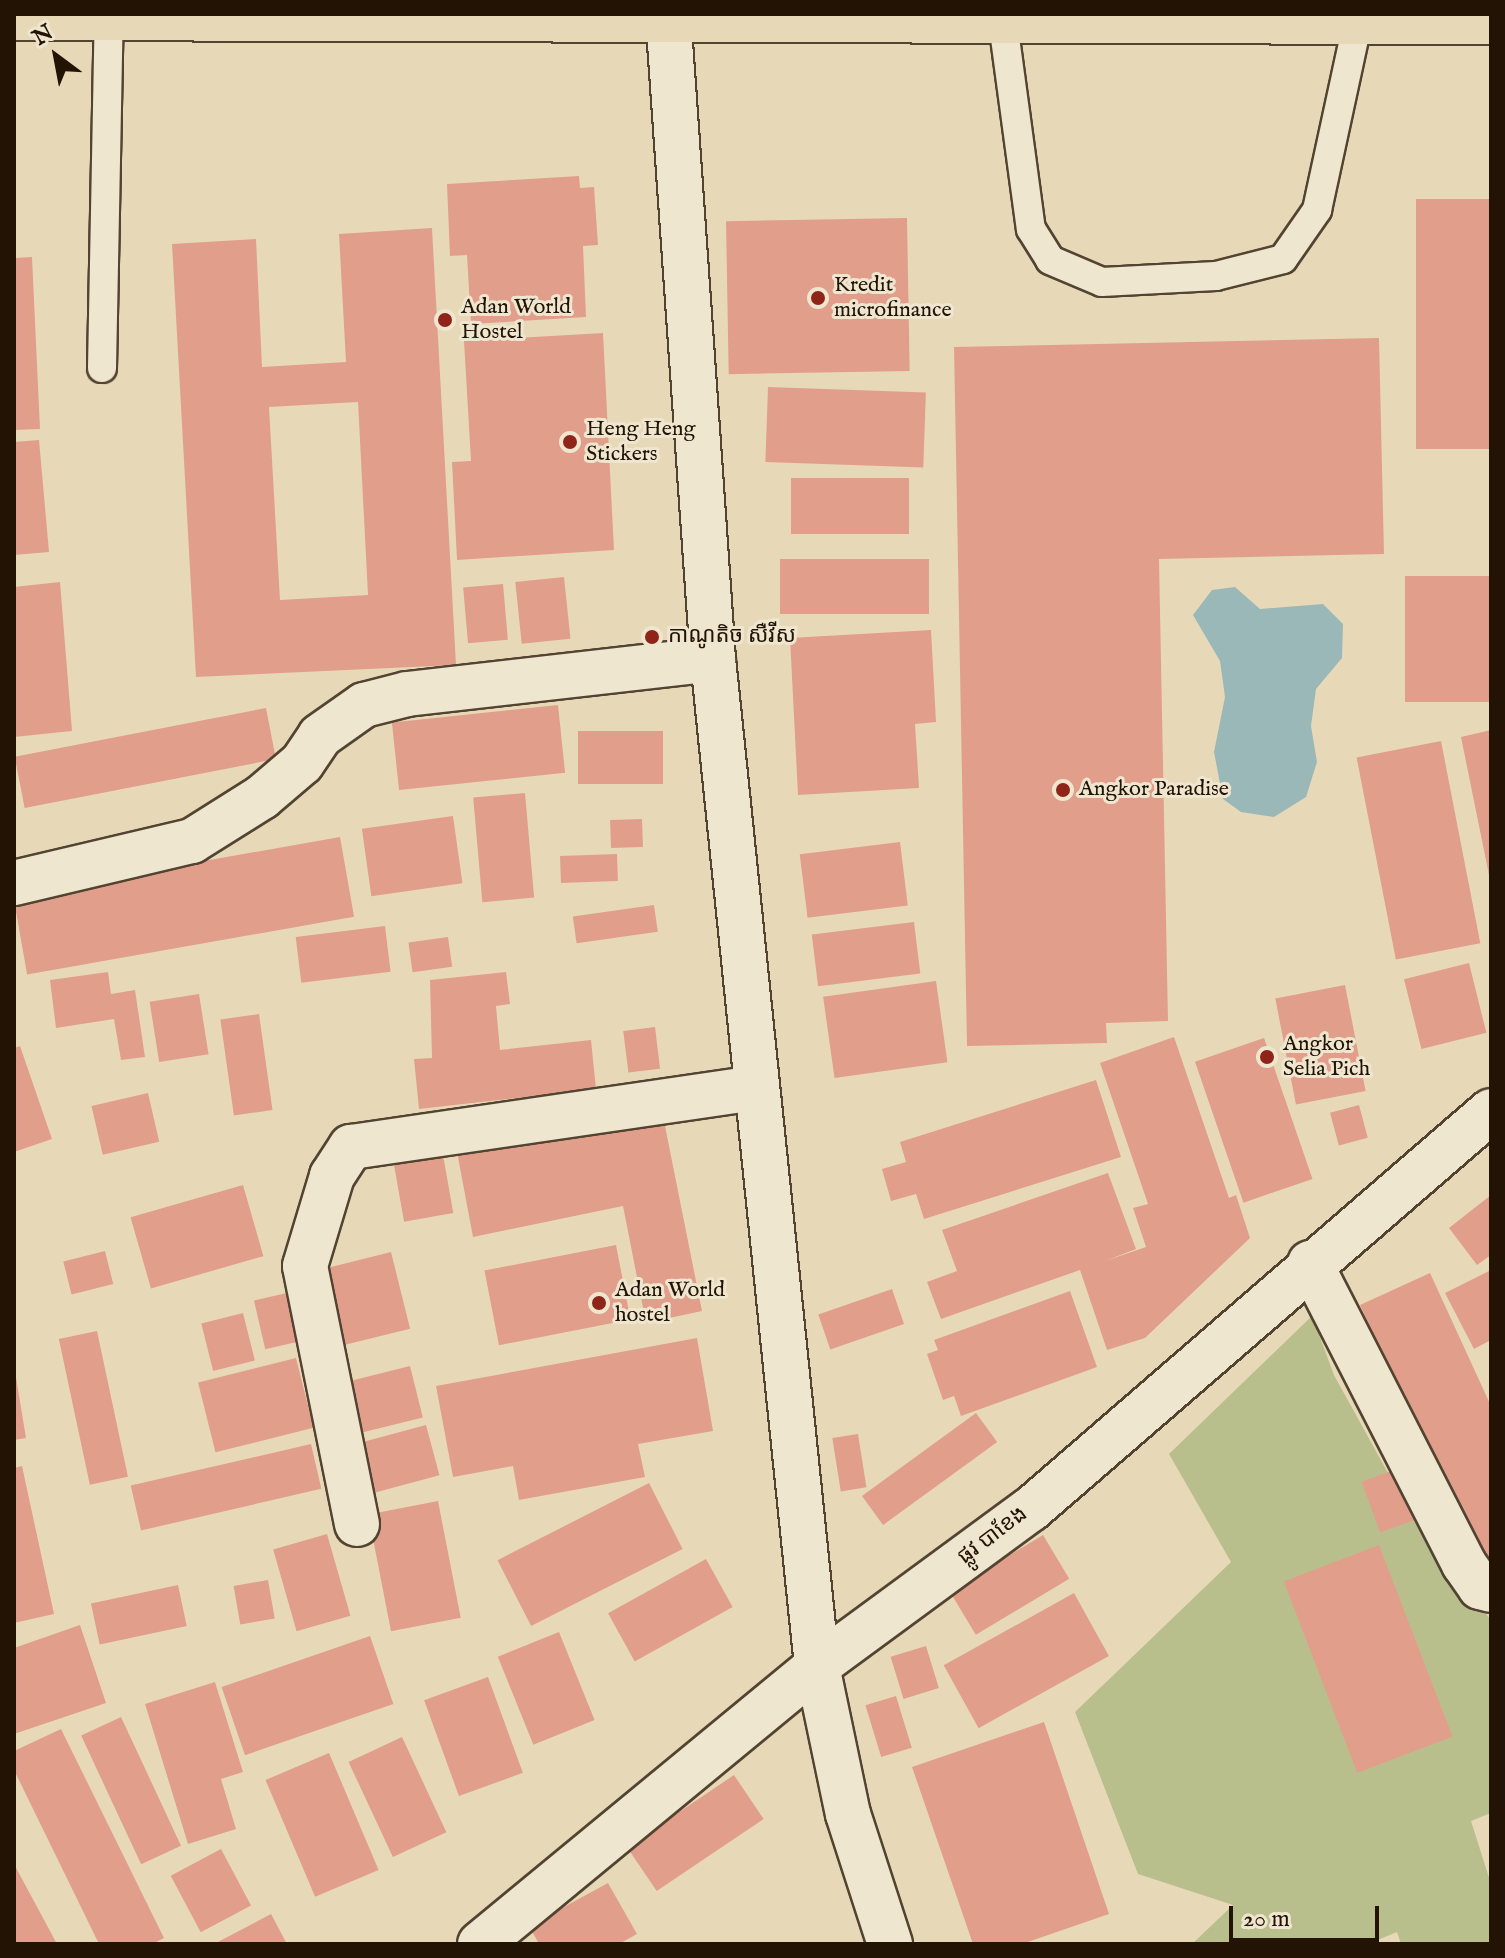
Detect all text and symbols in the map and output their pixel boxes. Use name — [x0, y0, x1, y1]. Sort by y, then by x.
north arrow — [16, 16, 96, 96]
text: N — [28, 19, 59, 53]
place label: Kredit microfinance — [834, 272, 951, 324]
marker: Kredit microfinance — [809, 289, 827, 307]
place label: Adan World Hostel — [461, 294, 571, 346]
marker: Adan World Hostel — [436, 311, 454, 329]
place label: Heng Heng Stickers — [586, 416, 695, 468]
marker: Heng Heng Stickers — [561, 433, 579, 451]
place label: កាណូតិច សឺវីស — [668, 624, 796, 650]
marker: កាណូតិច សឺវីស — [643, 628, 661, 646]
place label: Angkor Paradise — [1079, 777, 1229, 803]
marker: Angkor Paradise — [1054, 781, 1072, 799]
place label: Angkor Selia Pich — [1283, 1031, 1370, 1082]
marker: Angkor Selia Pich — [1258, 1048, 1276, 1066]
place label: Adan World hostel — [615, 1277, 725, 1328]
marker: Adan World hostel — [590, 1294, 608, 1312]
street label: ផ្លូវ បាខែង — [953, 1501, 1033, 1571]
scale bar — [1233, 1890, 1383, 1940]
text: 20 m — [1243, 1904, 1290, 1935]

